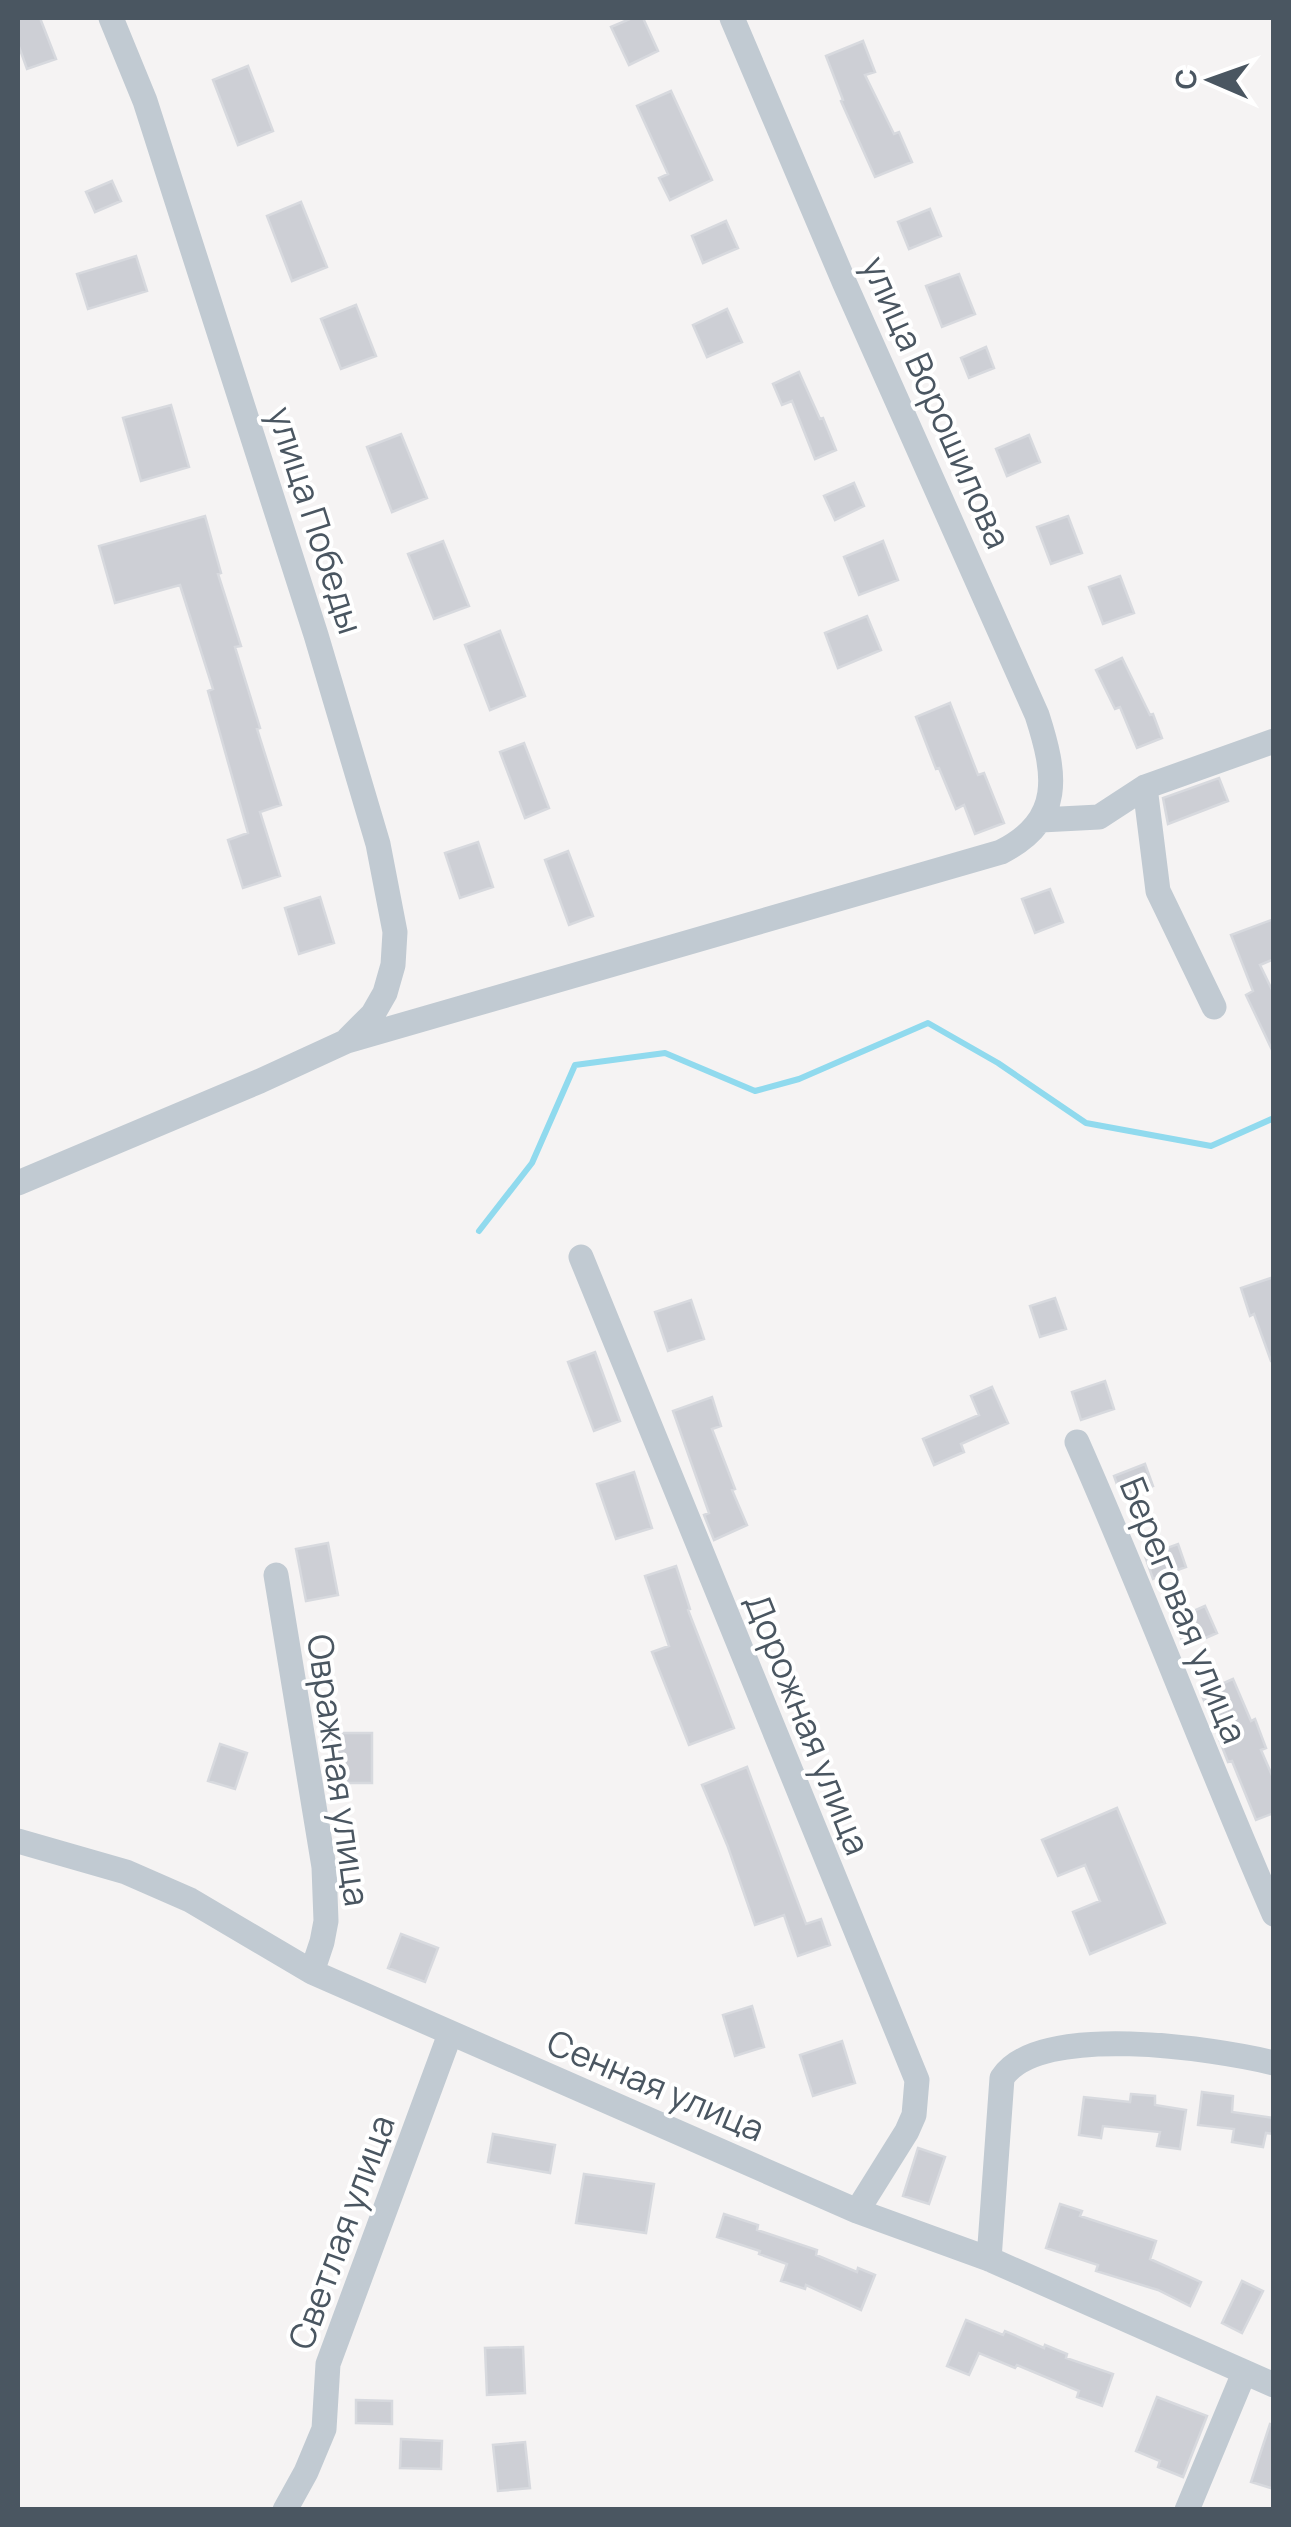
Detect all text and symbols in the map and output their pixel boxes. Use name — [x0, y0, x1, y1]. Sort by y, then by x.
north arrow — [1161, 30, 1261, 130]
text: С — [1166, 68, 1204, 90]
street label: улица Ворошилова — [851, 248, 1023, 556]
street label: улица Победы — [257, 400, 375, 640]
street label: Береговая улица — [1109, 1470, 1259, 1750]
street label: Дорожная улица — [734, 1586, 882, 1862]
street label: Овражная улица — [296, 1631, 382, 1909]
street label: Сенная улица — [540, 2018, 772, 2152]
street label: Светлая улица — [276, 2108, 406, 2356]

